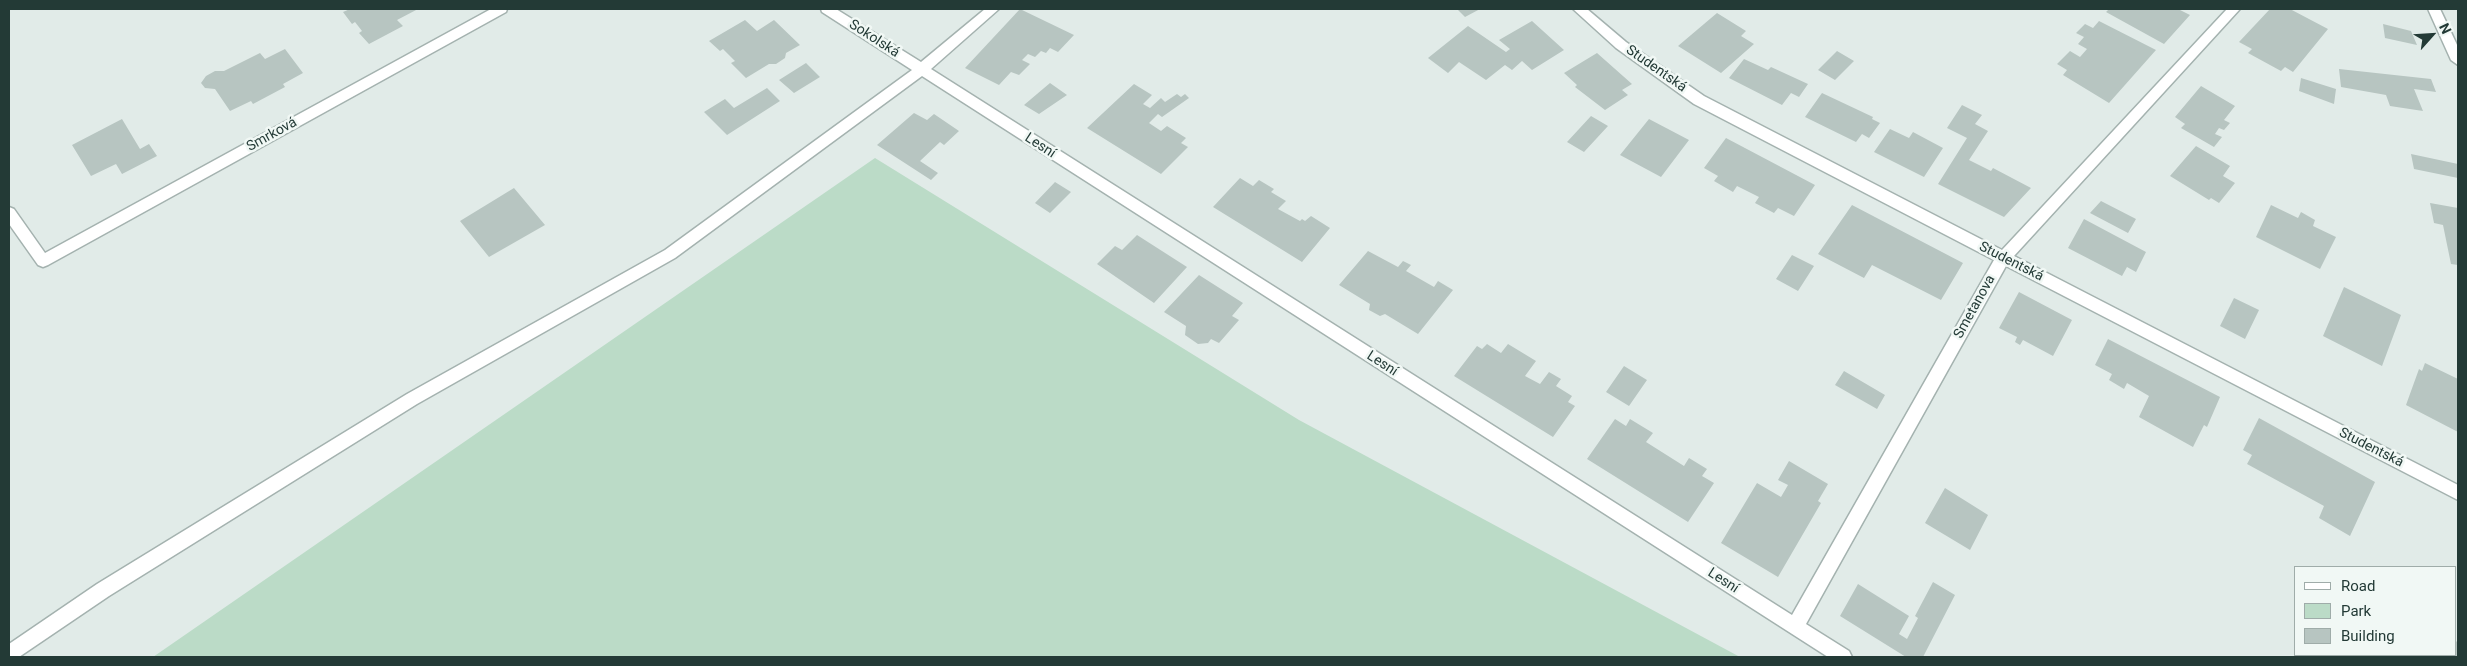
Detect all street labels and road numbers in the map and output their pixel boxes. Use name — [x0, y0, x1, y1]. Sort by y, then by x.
street label: Sokolská — [846, 17, 902, 61]
street label: Studentská — [1622, 42, 1690, 96]
street label: Smrková — [244, 114, 300, 156]
street label: Lesní — [1021, 130, 1059, 162]
street label: Studentská — [1976, 239, 2046, 285]
street label: Smetanova — [1951, 272, 1999, 342]
street label: Lesní — [1363, 348, 1401, 380]
street label: Studentská — [2336, 425, 2406, 471]
street label: Lesní — [1704, 565, 1742, 597]

